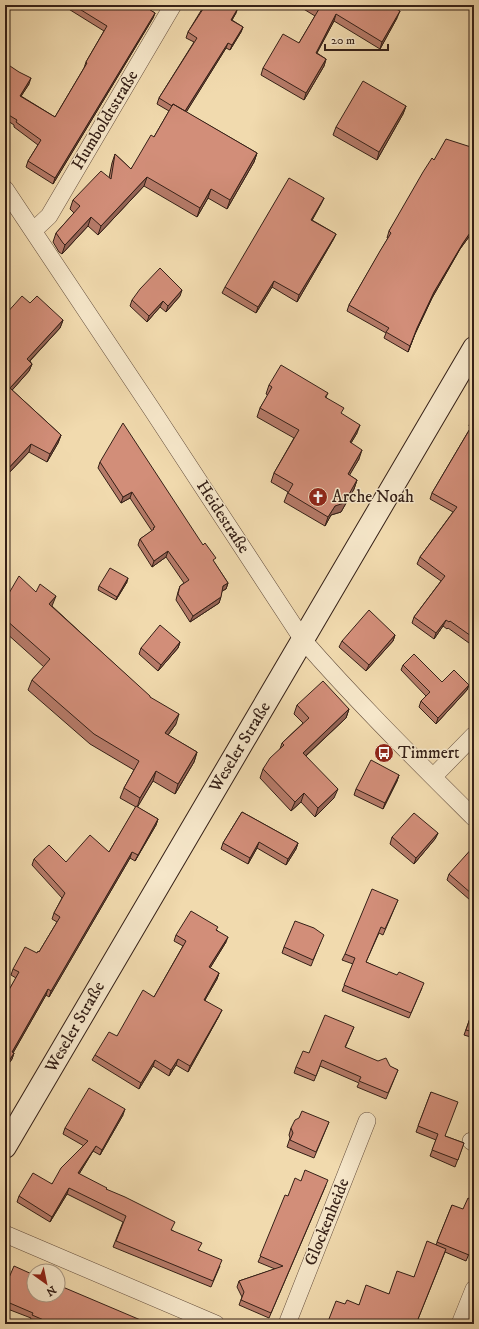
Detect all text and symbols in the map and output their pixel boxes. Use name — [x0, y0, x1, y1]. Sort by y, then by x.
scale bar — [325, 26, 388, 52]
text: 20 m — [331, 33, 355, 48]
street label: Humboldtstraße — [67, 66, 143, 174]
street label: Heidestraße — [191, 476, 255, 558]
church icon: Arche Noah — [307, 486, 329, 508]
place label: Arche Noah — [332, 486, 414, 508]
street label: Weseler Straße — [204, 698, 276, 797]
bus stop icon: Timmert — [373, 742, 395, 764]
place label: Timmert — [398, 742, 460, 764]
street label: Weseler Straße — [40, 977, 110, 1077]
street label: Glockenheide — [299, 1175, 355, 1269]
north arrow — [26, 1263, 66, 1303]
text: N — [43, 1282, 59, 1299]

